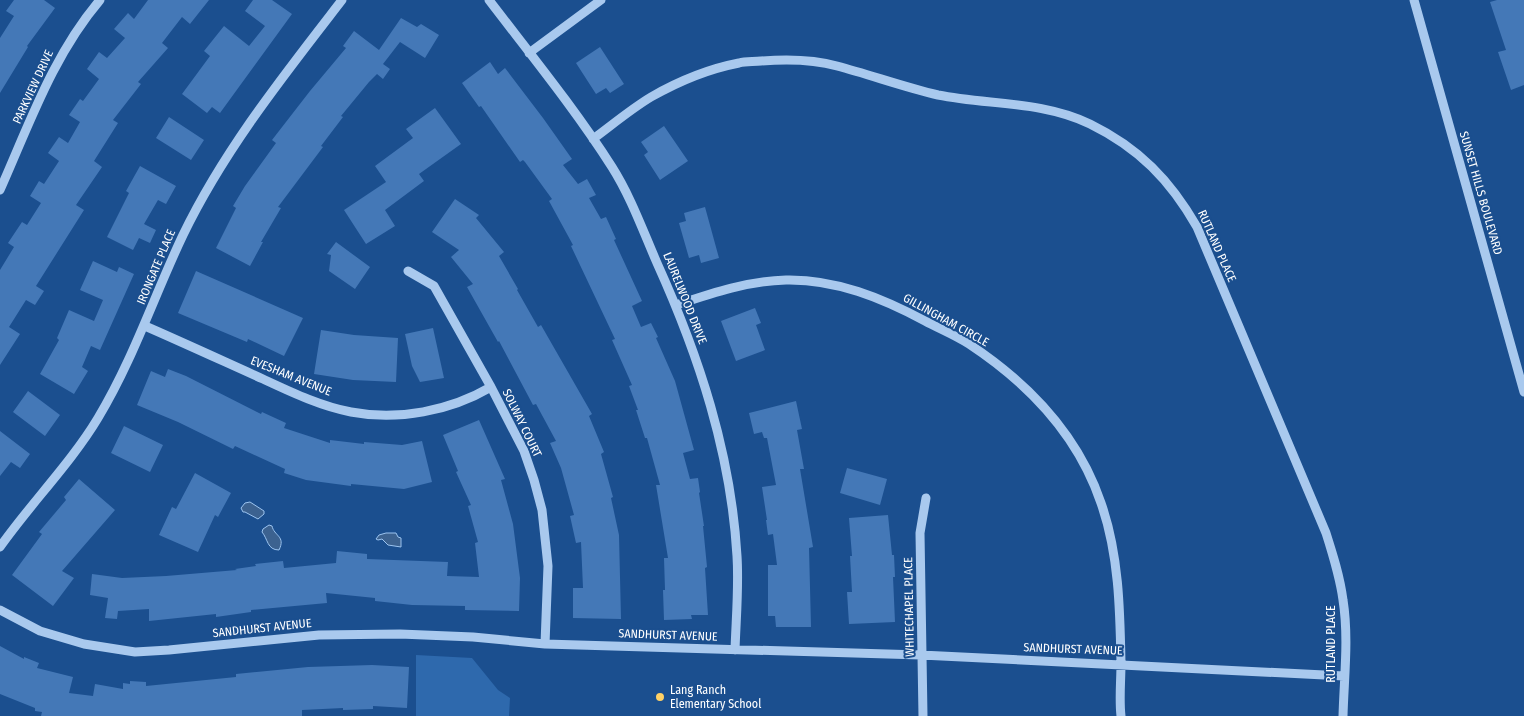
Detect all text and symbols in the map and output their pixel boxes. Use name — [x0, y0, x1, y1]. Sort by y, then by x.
street label: PARKVIEW DRIVE — [10, 48, 56, 126]
street label: SUNSET HILLS BOULEVARD — [1457, 130, 1505, 256]
street label: RUTLAND PLACE — [1195, 208, 1239, 284]
street label: IRONGATE PLACE — [134, 227, 178, 307]
street label: LAURELWOOD DRIVE — [660, 250, 710, 346]
street label: GILLINGHAM CIRCLE — [901, 291, 992, 349]
street label: EVESHAM AVENUE — [249, 353, 334, 399]
street label: SOLWAY COURT — [499, 387, 545, 460]
street label: WHITECHAPEL PLACE — [901, 557, 917, 657]
street label: RUTLAND PLACE — [1324, 605, 1338, 683]
street label: SANDHURST AVENUE — [212, 616, 312, 640]
street label: SANDHURST AVENUE — [618, 626, 718, 644]
street label: SANDHURST AVENUE — [1023, 640, 1123, 658]
place label: Lang Ranch Elementary School — [670, 683, 761, 711]
marker: Lang Ranch Elementary School — [654, 691, 666, 703]

